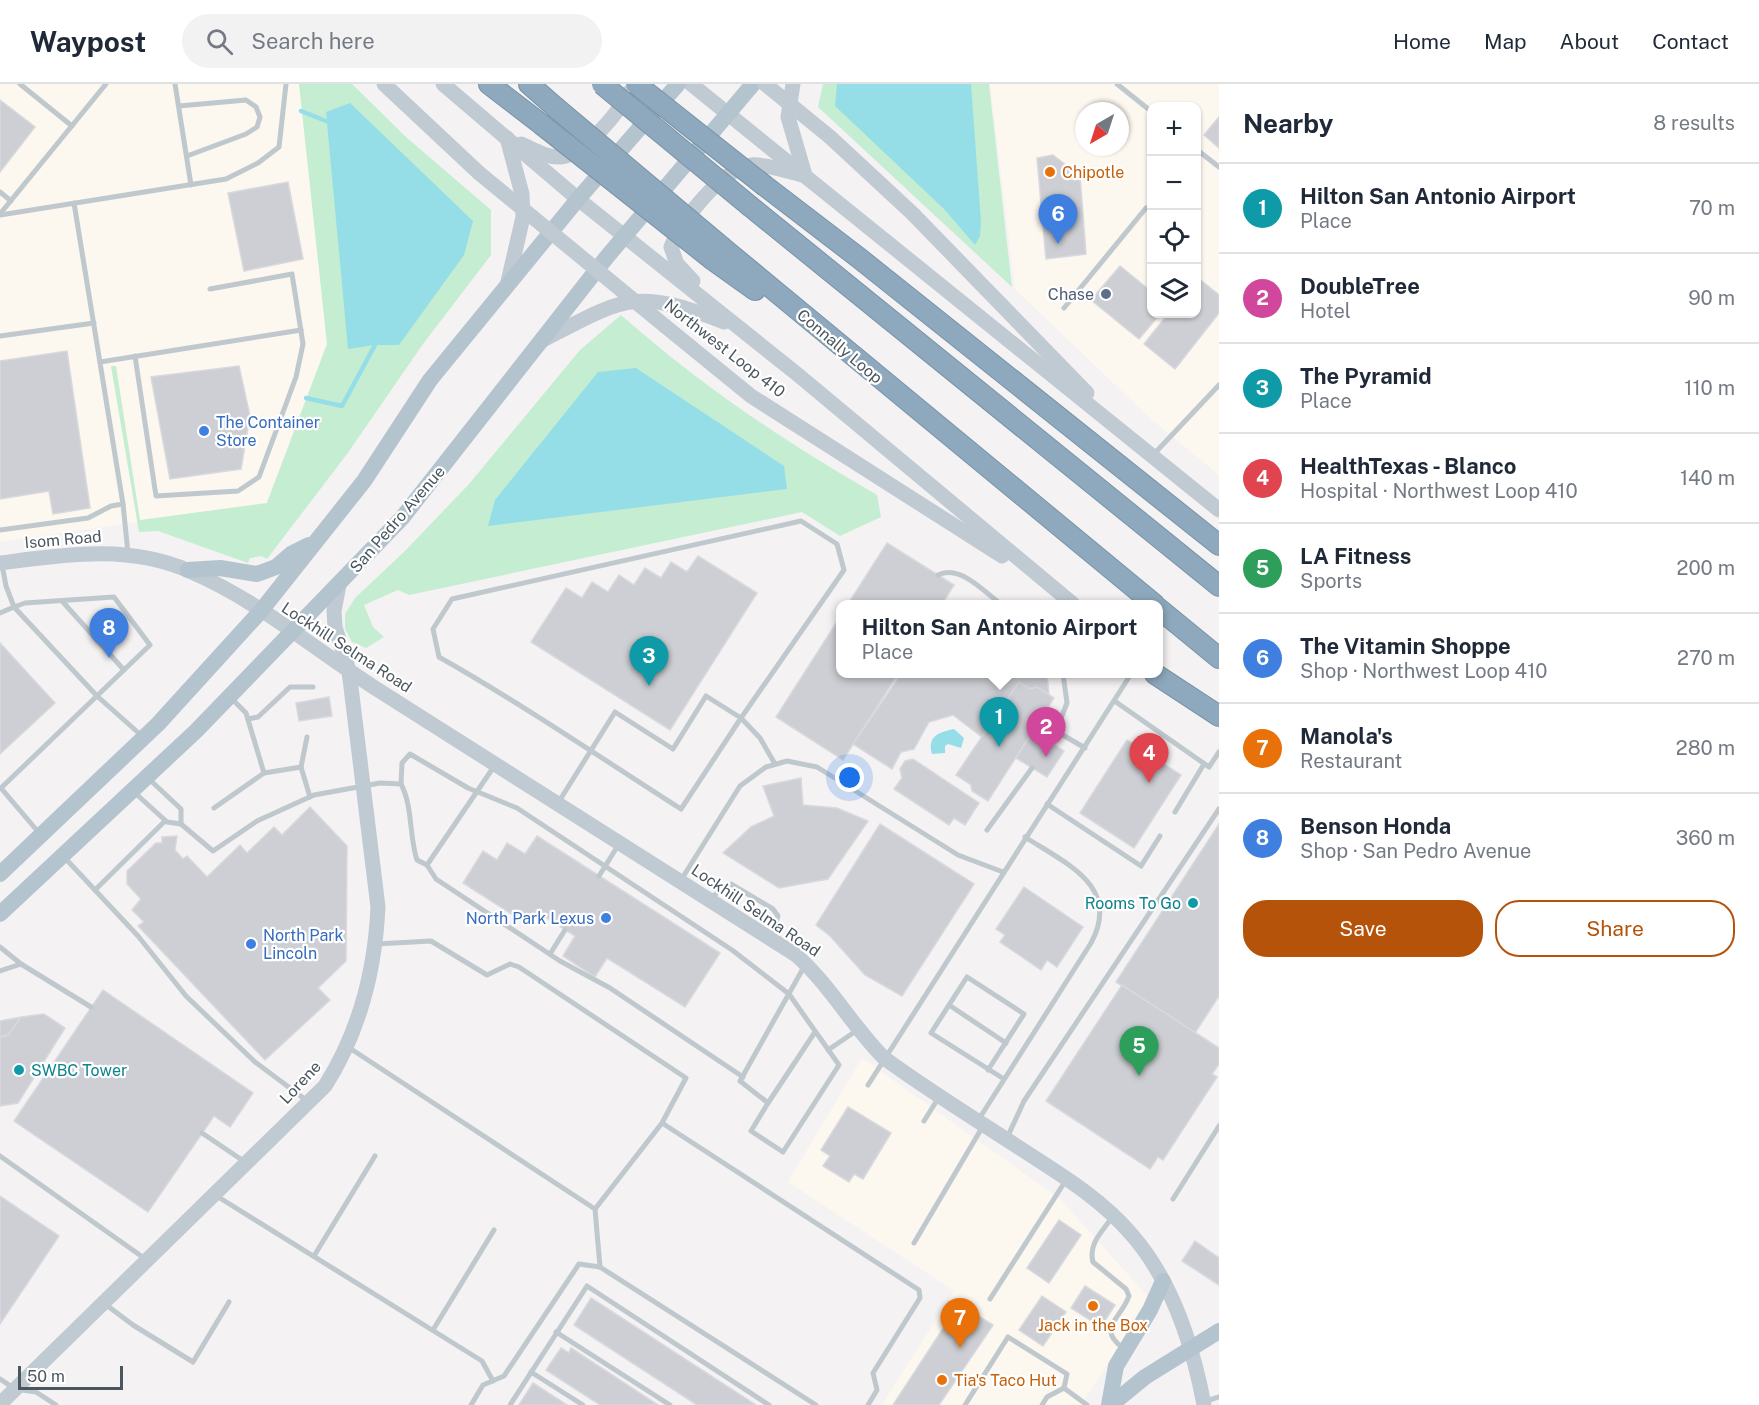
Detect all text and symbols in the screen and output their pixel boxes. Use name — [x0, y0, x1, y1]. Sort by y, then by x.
search box — [182, 14, 602, 68]
text: Waypost — [30, 25, 146, 58]
icon: search — [203, 25, 236, 58]
text: Search here — [251, 28, 375, 54]
text: Home — [1393, 29, 1451, 54]
text: Map — [1484, 29, 1527, 54]
text: About — [1560, 29, 1619, 54]
text: Contact — [1652, 29, 1729, 54]
north arrow — [1075, 102, 1129, 156]
map controls — [1147, 102, 1201, 318]
button: + — [1147, 102, 1201, 156]
text: Nearby — [1243, 108, 1333, 139]
text: 8 results — [1653, 111, 1735, 135]
button: − — [1147, 156, 1201, 210]
place label: Chipotle — [1062, 163, 1124, 182]
marker: Chipotle — [1043, 165, 1057, 179]
text: Hilton San Antonio Airport — [1300, 183, 1576, 209]
pin: 6 — [1038, 194, 1078, 244]
text: 1 — [1258, 196, 1267, 220]
text: 70 m — [1689, 196, 1735, 220]
text: Place — [1300, 209, 1352, 233]
button: locate — [1147, 210, 1201, 264]
button: layers — [1147, 264, 1201, 318]
text: DoubleTree — [1300, 273, 1420, 299]
place label: Chase — [1048, 285, 1094, 304]
text: 2 — [1256, 286, 1269, 310]
text: 90 m — [1688, 286, 1735, 310]
marker: Chase — [1099, 287, 1113, 301]
street label: Northwest Loop 410 — [660, 295, 789, 402]
text: Hotel — [1300, 299, 1351, 323]
street label: Connally Loop — [793, 305, 886, 388]
text: The Pyramid — [1300, 363, 1432, 389]
text: 3 — [1256, 376, 1269, 400]
text: 110 m — [1684, 376, 1735, 400]
text: Place — [1300, 389, 1352, 413]
place label: The Container Store — [216, 413, 320, 450]
marker: The Container Store — [197, 424, 211, 438]
text: HealthTexas - Blanco — [1300, 453, 1516, 479]
street label: San Pedro Avenue — [346, 462, 449, 577]
text: 4 — [1256, 466, 1269, 490]
text: 140 m — [1680, 466, 1735, 490]
text: Hospital · Northwest Loop 410 — [1300, 479, 1578, 503]
street label: Isom Road — [24, 527, 102, 552]
text: LA Fitness — [1300, 543, 1411, 569]
text: 5 — [1256, 556, 1269, 580]
text: 200 m — [1677, 556, 1735, 580]
text: Sports — [1300, 569, 1362, 593]
street label: Lockhill Selma Road — [278, 598, 415, 697]
popup — [836, 600, 1163, 678]
pin: 8 — [90, 608, 128, 658]
text: Hilton San Antonio Airport — [861, 614, 1138, 640]
text: The Vitamin Shoppe — [1300, 633, 1511, 659]
pin: 3 — [630, 636, 668, 686]
text: Place — [861, 640, 913, 664]
text: 6 — [1256, 646, 1269, 670]
text: 270 m — [1677, 646, 1735, 670]
text: Shop · Northwest Loop 410 — [1300, 659, 1548, 683]
pin: 1 — [980, 698, 1018, 747]
pin: 2 — [1026, 708, 1066, 757]
text: Manola's — [1300, 723, 1393, 749]
pin: 4 — [1130, 734, 1168, 783]
text: 7 — [1256, 736, 1269, 760]
text: 280 m — [1676, 736, 1735, 760]
text: Restaurant — [1300, 749, 1402, 773]
your location — [835, 763, 864, 792]
text: Benson Honda — [1300, 813, 1451, 839]
text: 8 — [1256, 826, 1269, 850]
text: 360 m — [1676, 826, 1735, 850]
text: Shop · San Pedro Avenue — [1300, 839, 1531, 863]
street label: Lockhill Selma Road — [688, 860, 824, 961]
place label: Rooms To Go — [1085, 894, 1181, 913]
marker: Rooms To Go — [1186, 896, 1200, 910]
button: Save — [1243, 900, 1483, 957]
button: Share — [1495, 900, 1735, 957]
place label: North Park Lexus — [466, 909, 594, 928]
marker: North Park Lexus — [599, 911, 613, 925]
place label: North Park Lincoln — [263, 926, 343, 963]
marker: North Park Lincoln — [244, 937, 258, 951]
pin: 5 — [1120, 1026, 1158, 1076]
street label: Lorene — [276, 1057, 325, 1108]
place label: SWBC Tower — [31, 1061, 127, 1080]
marker: SWBC Tower — [12, 1063, 26, 1077]
pin: 7 — [940, 1298, 980, 1348]
marker: Jack in the Box — [1086, 1299, 1100, 1313]
place label: Jack in the Box — [1038, 1316, 1148, 1335]
scale bar — [18, 1363, 123, 1390]
text: 50 m — [27, 1367, 65, 1386]
place label: Tia's Taco Hut — [954, 1371, 1057, 1390]
marker: Tia's Taco Hut — [935, 1373, 949, 1387]

